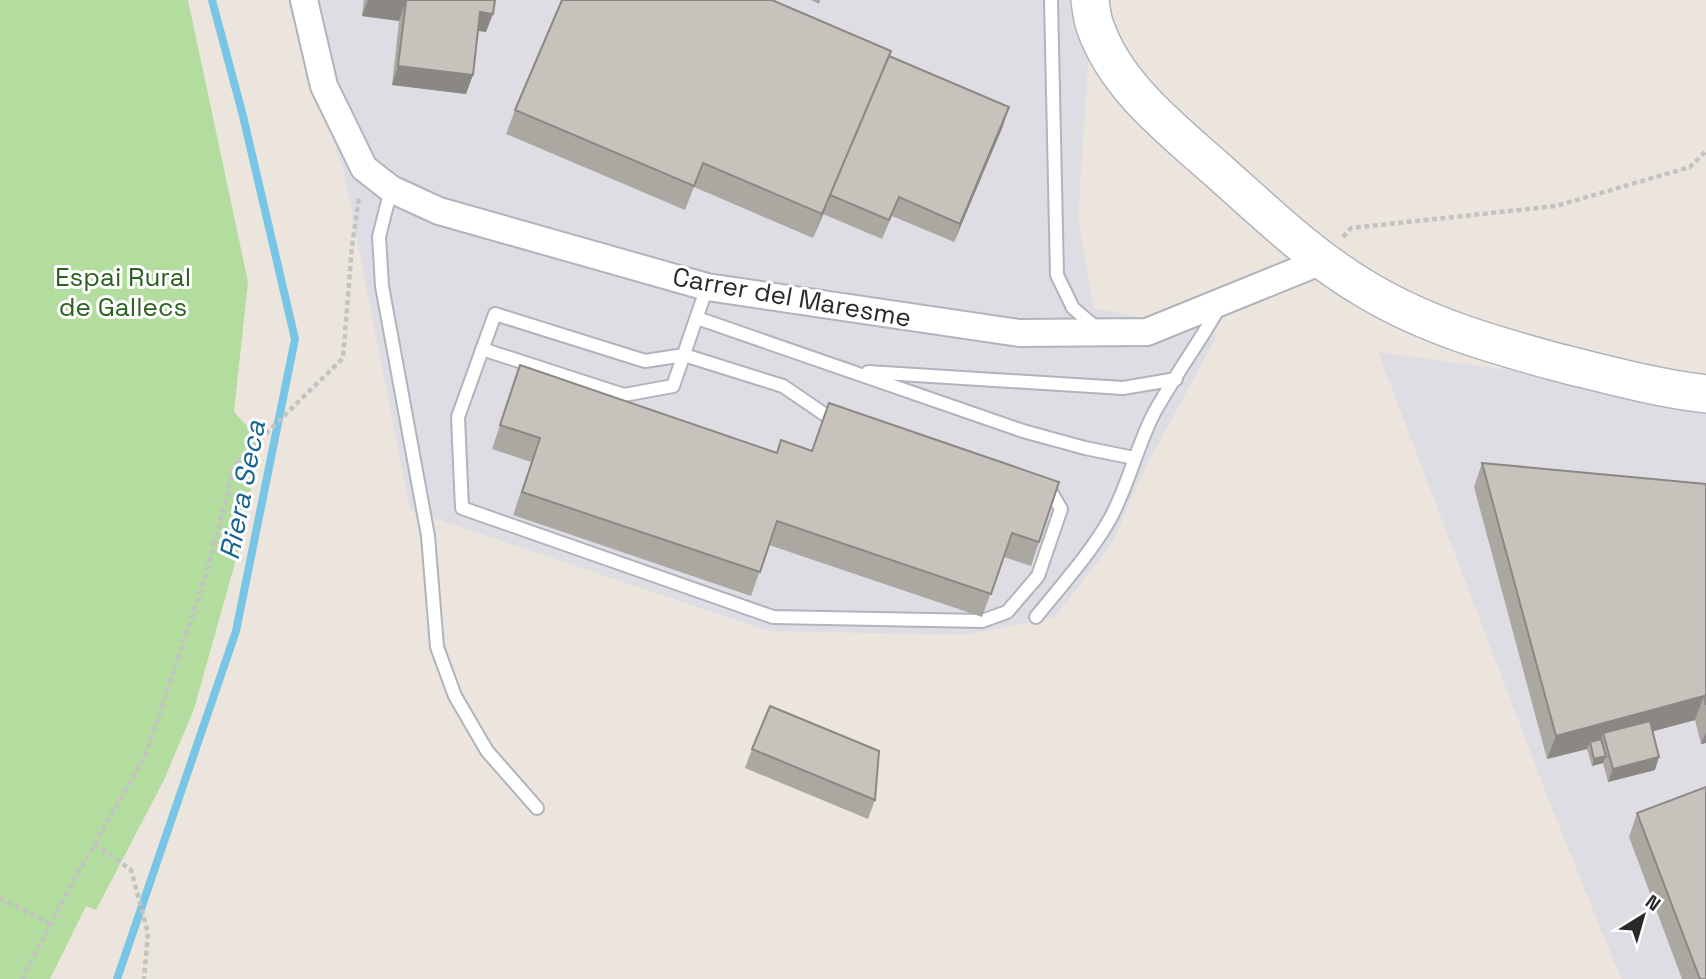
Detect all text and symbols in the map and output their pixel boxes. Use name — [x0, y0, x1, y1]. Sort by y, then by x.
street label: Carrer del Maresme — [670, 259, 914, 335]
park label: Espai Rural de Gallecs — [55, 260, 191, 324]
water label: Riera Seca — [211, 416, 273, 563]
north arrow — [1608, 881, 1678, 951]
text: N — [1640, 889, 1666, 917]

